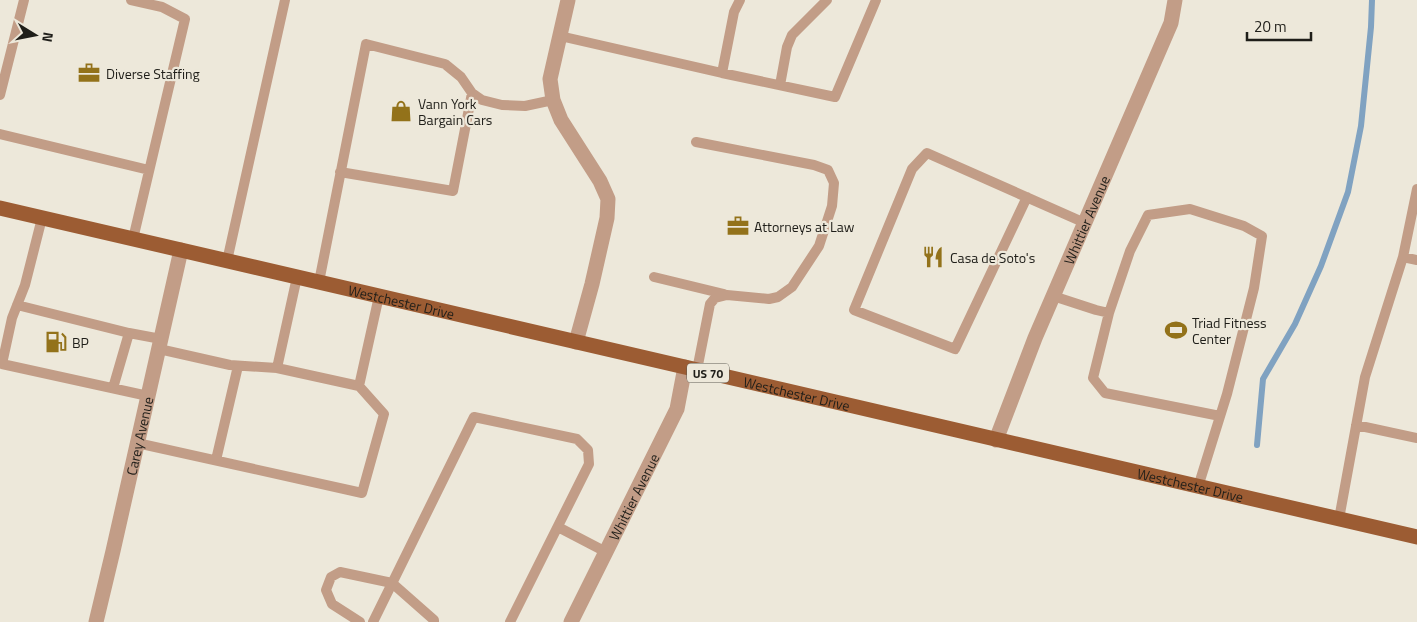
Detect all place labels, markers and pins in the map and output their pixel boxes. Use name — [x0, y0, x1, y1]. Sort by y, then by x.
office icon: Diverse Staffing — [76, 60, 102, 86]
place label: Diverse Staffing — [106, 63, 200, 84]
place label: Vann York Bargain Cars — [418, 93, 492, 130]
shop icon: Vann York Bargain Cars — [388, 98, 414, 124]
office icon: Attorneys at Law — [725, 213, 751, 239]
place label: Attorneys at Law — [754, 216, 855, 237]
restaurant icon: Casa de Soto's — [920, 244, 946, 270]
place label: Casa de Soto's — [950, 247, 1035, 268]
place label: Triad Fitness Center — [1192, 312, 1267, 349]
sports icon: Triad Fitness Center — [1163, 317, 1189, 343]
fuel station icon: BP — [43, 329, 69, 355]
place label: BP — [72, 332, 89, 353]

